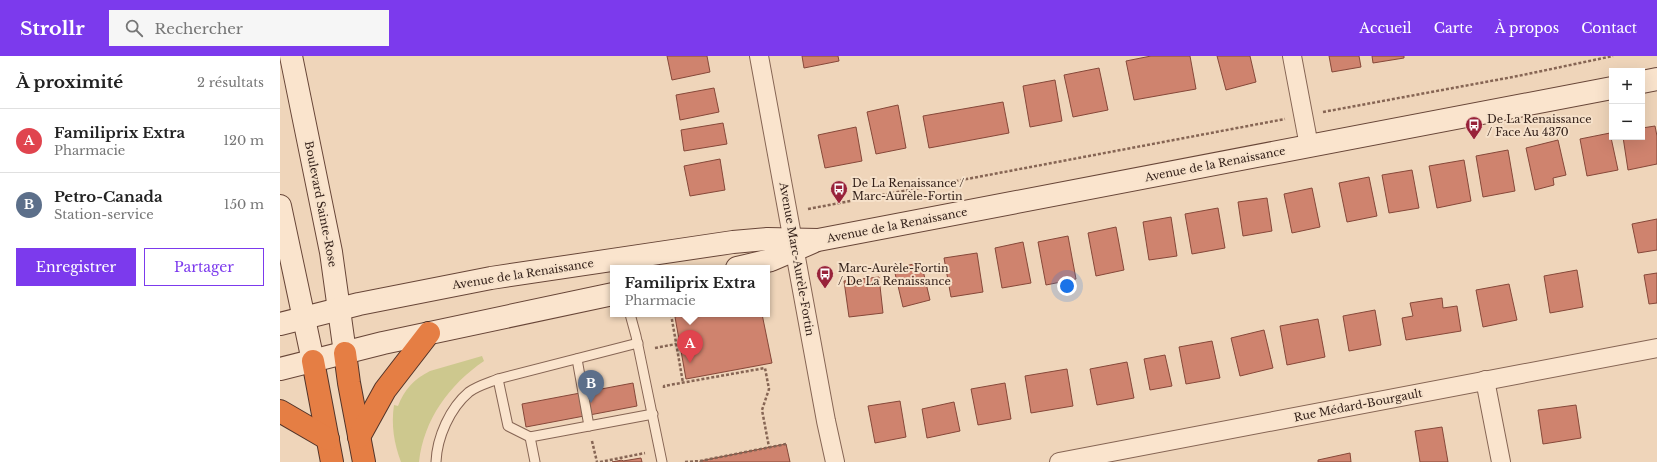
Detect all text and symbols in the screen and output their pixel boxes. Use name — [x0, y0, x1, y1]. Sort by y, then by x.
search box — [109, 10, 389, 46]
text: Strollr — [20, 17, 85, 40]
icon: search — [123, 17, 145, 39]
text: Rechercher — [155, 19, 243, 38]
text: Accueil — [1359, 19, 1412, 37]
text: Carte — [1434, 19, 1473, 37]
text: À propos — [1495, 19, 1559, 37]
text: Contact — [1581, 19, 1637, 37]
map controls — [1609, 68, 1645, 140]
button: + — [1609, 68, 1645, 104]
text: À proximité — [16, 72, 123, 93]
text: 2 résultats — [197, 74, 264, 91]
button: − — [1609, 104, 1645, 140]
place label: De La Renaissance / Face Au 4370 — [1487, 112, 1592, 139]
bus stop icon: De La Renaissance / Face Au 4370 — [1464, 115, 1484, 140]
text: Familiprix Extra — [54, 123, 185, 142]
text: A — [24, 132, 34, 149]
text: 120 m — [223, 132, 264, 149]
street label: Boulevard Sainte-Rose — [302, 140, 340, 268]
text: Pharmacie — [54, 142, 125, 159]
street label: Avenue de la Renaissance — [1143, 144, 1286, 185]
place label: De La Renaissance / Marc-Aurèle-Fortin — [852, 176, 964, 203]
bus stop icon: De La Renaissance / Marc-Aurèle-Fortin — [829, 179, 849, 204]
street label: Avenue Marc-Aurèle-Fortin — [776, 180, 817, 337]
text: Petro-Canada — [54, 187, 163, 206]
text: B — [24, 196, 34, 213]
text: 150 m — [224, 196, 264, 213]
street label: Avenue de la Renaissance — [825, 205, 968, 246]
text: Station-service — [54, 206, 154, 223]
button: Enregistrer — [16, 248, 136, 286]
button: Partager — [144, 248, 264, 286]
street label: Avenue de la Renaissance — [450, 256, 595, 292]
place label: Marc-Aurèle-Fortin / De La Renaissance — [838, 261, 951, 288]
bus stop icon: Marc-Aurèle-Fortin / De La Renaissance — [815, 264, 835, 289]
popup — [610, 265, 770, 317]
text: Familiprix Extra — [624, 273, 756, 292]
your location — [1057, 276, 1077, 296]
text: Pharmacie — [624, 292, 696, 309]
pin: A — [677, 330, 703, 363]
pin: B — [578, 370, 604, 403]
street label: Rue Médard-Bourgault — [1293, 386, 1424, 424]

